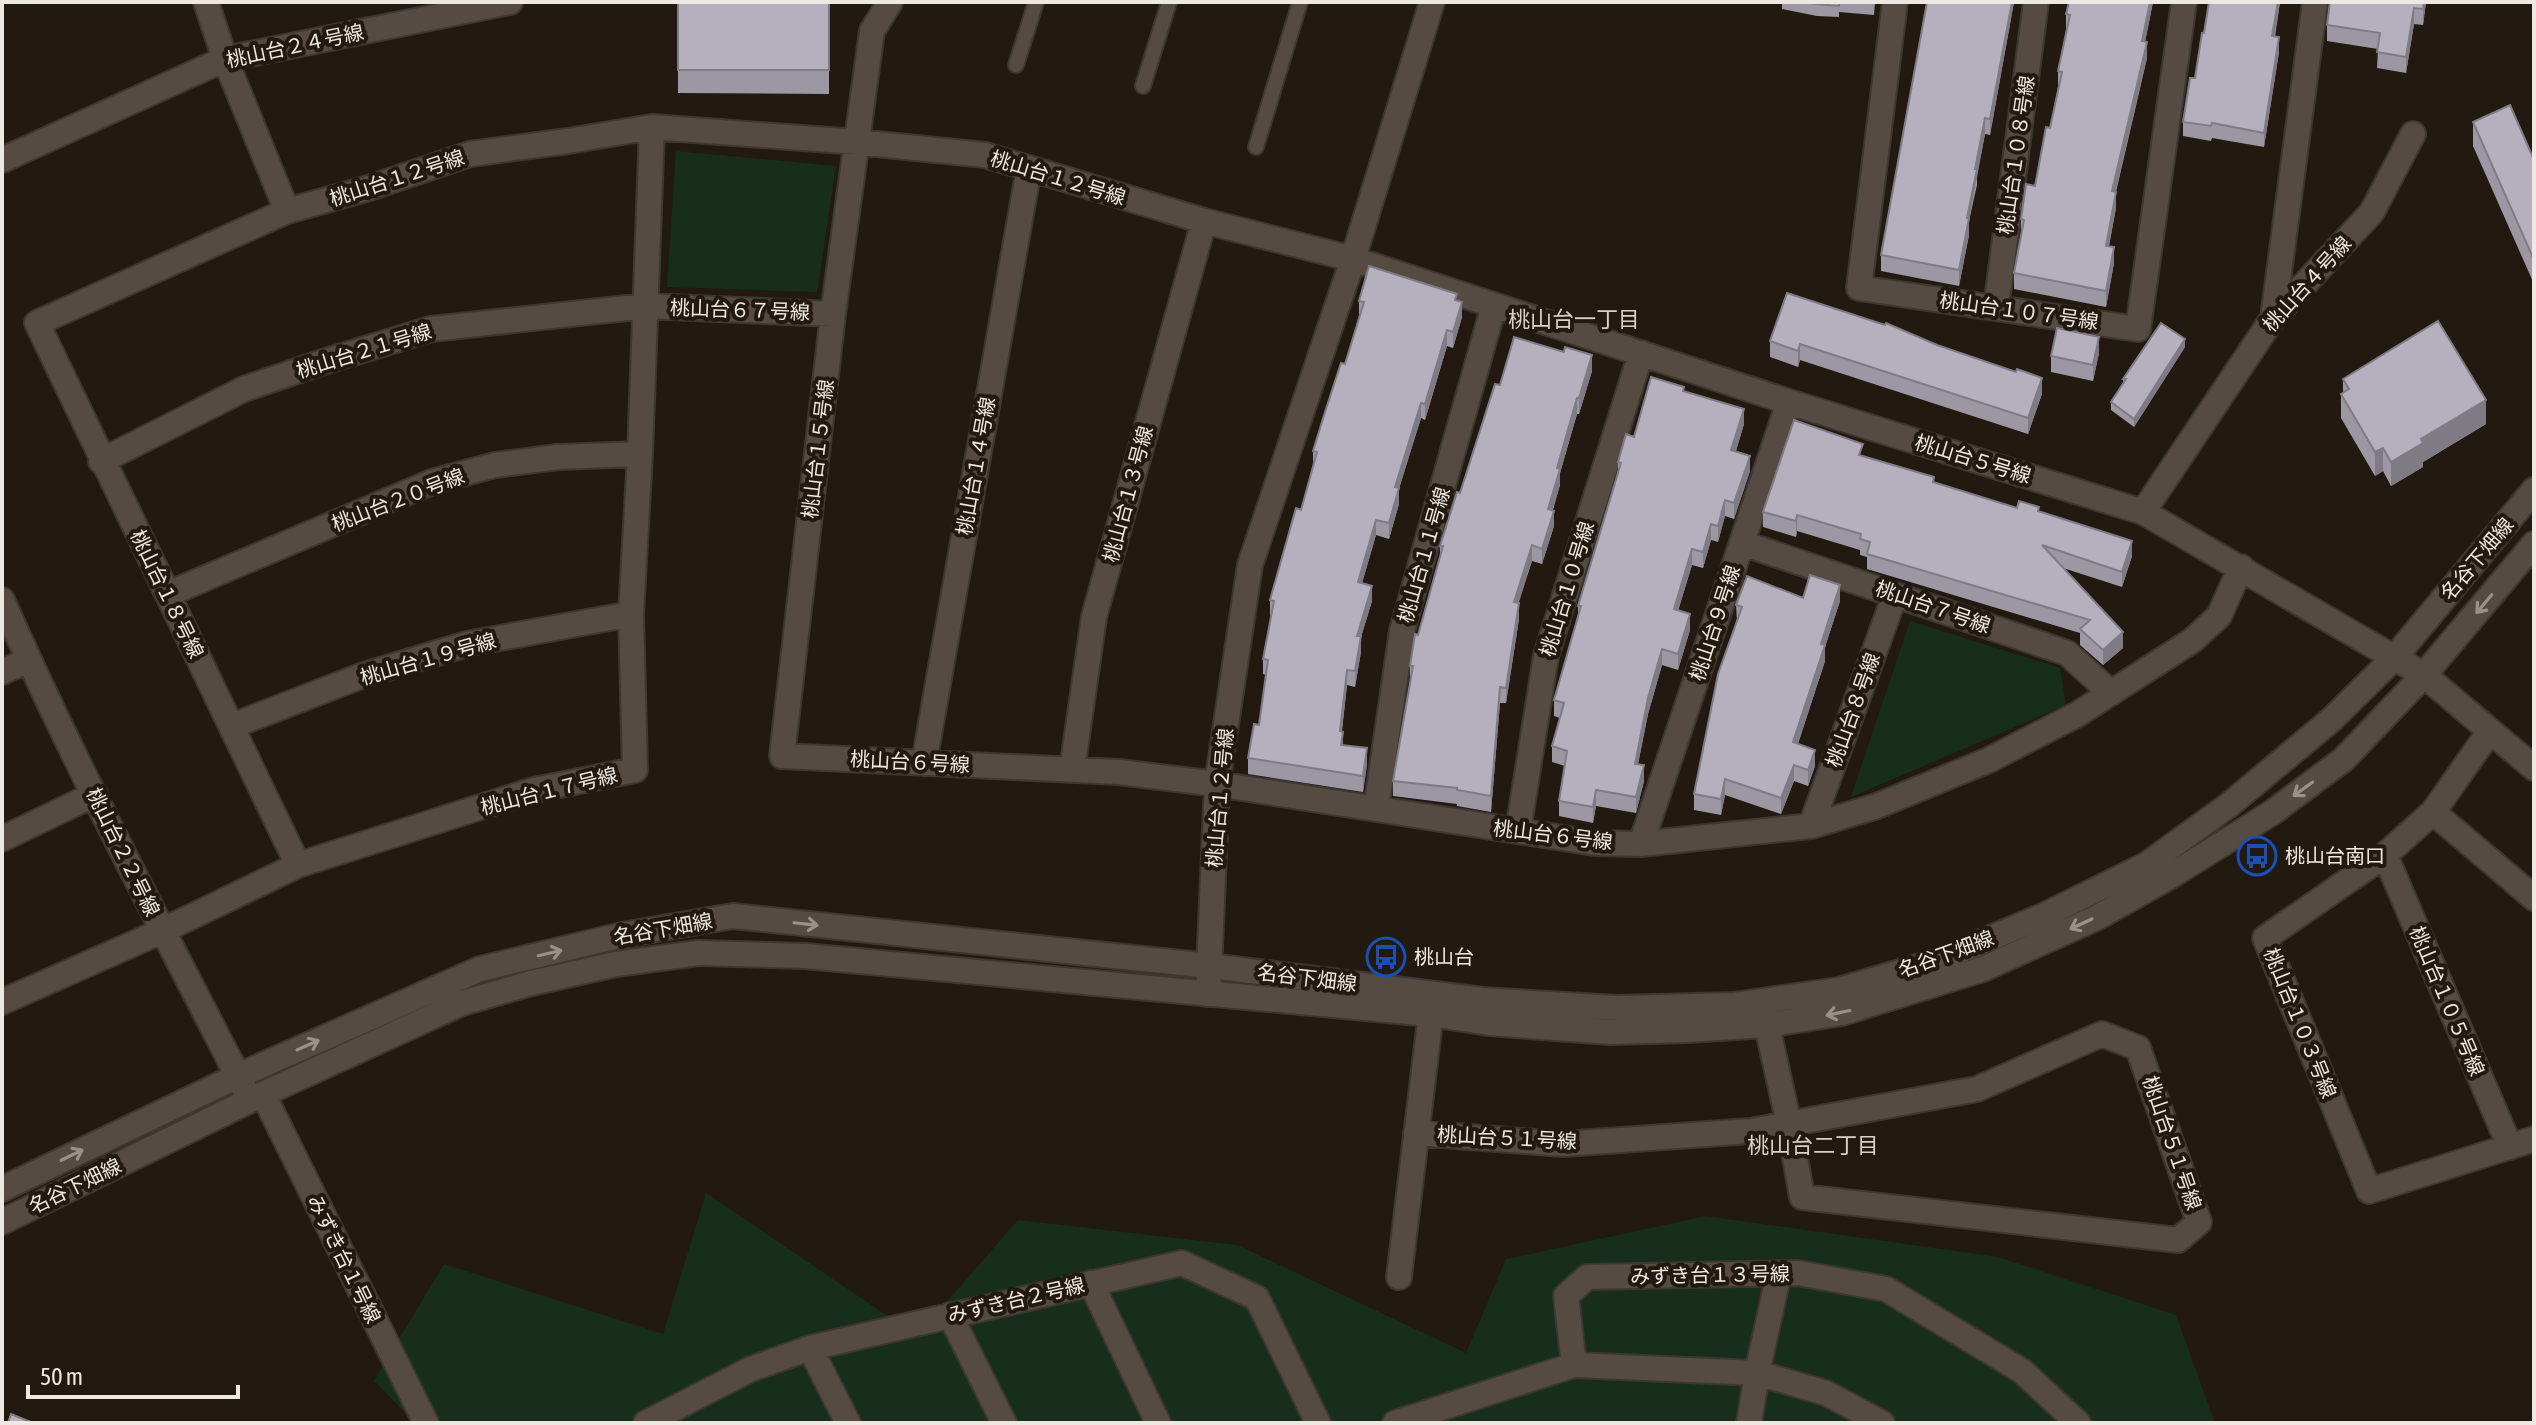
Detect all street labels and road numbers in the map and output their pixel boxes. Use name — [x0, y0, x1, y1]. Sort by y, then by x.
street label: 桃山台２４号線 — [224, 20, 366, 71]
street label: 桃山台１０８号線 — [1993, 74, 2038, 236]
street label: 桃山台１２号線 — [327, 145, 467, 210]
street label: 桃山台１２号線 — [988, 146, 1128, 209]
street label: 桃山台４号線 — [2258, 231, 2355, 336]
street label: 桃山台１０７号線 — [1938, 288, 2100, 333]
street label: 桃山台６７号線 — [670, 296, 810, 323]
street label: 桃山台２１号線 — [294, 319, 434, 382]
street label: 桃山台１５号線 — [798, 378, 837, 520]
street label: 桃山台１４号線 — [952, 395, 999, 537]
street label: 桃山台１３号線 — [1098, 423, 1157, 564]
street label: 桃山台５号線 — [1912, 430, 2034, 487]
street label: 桃山台２０号線 — [328, 464, 467, 535]
street label: 桃山台１１号線 — [1393, 484, 1454, 625]
street label: 名谷下畑線 — [2436, 513, 2518, 604]
street label: 桃山台１０号線 — [1535, 519, 1598, 659]
street label: 桃山台１８号線 — [126, 526, 208, 662]
street label: 桃山台９号線 — [1685, 562, 1744, 683]
street label: 桃山台７号線 — [1873, 576, 1994, 637]
street label: 桃山台１９号線 — [357, 628, 498, 689]
street label: 桃山台８号線 — [1821, 650, 1884, 770]
street label: 桃山台１２号線 — [1202, 727, 1237, 869]
street label: 桃山台６号線 — [850, 747, 971, 776]
street label: 桃山台１７号線 — [478, 762, 620, 819]
street label: 桃山台２２号線 — [82, 784, 164, 920]
street label: 桃山台６号線 — [1492, 816, 1614, 853]
street label: 名谷下畑線 — [612, 908, 714, 949]
street label: 桃山台１０５号線 — [2406, 923, 2489, 1079]
street label: 名谷下畑線 — [1895, 926, 1997, 981]
street label: 桃山台１０３号線 — [2260, 944, 2341, 1101]
street label: 名谷下畑線 — [1256, 960, 1358, 995]
street label: 桃山台５１号線 — [2139, 1073, 2206, 1213]
street label: 桃山台５１号線 — [1437, 1122, 1578, 1153]
street label: 名谷下畑線 — [25, 1153, 125, 1218]
street label: みずき台１号線 — [303, 1191, 385, 1327]
street label: みずき台１３号線 — [1630, 1262, 1790, 1287]
street label: みずき台２号線 — [945, 1273, 1087, 1326]

